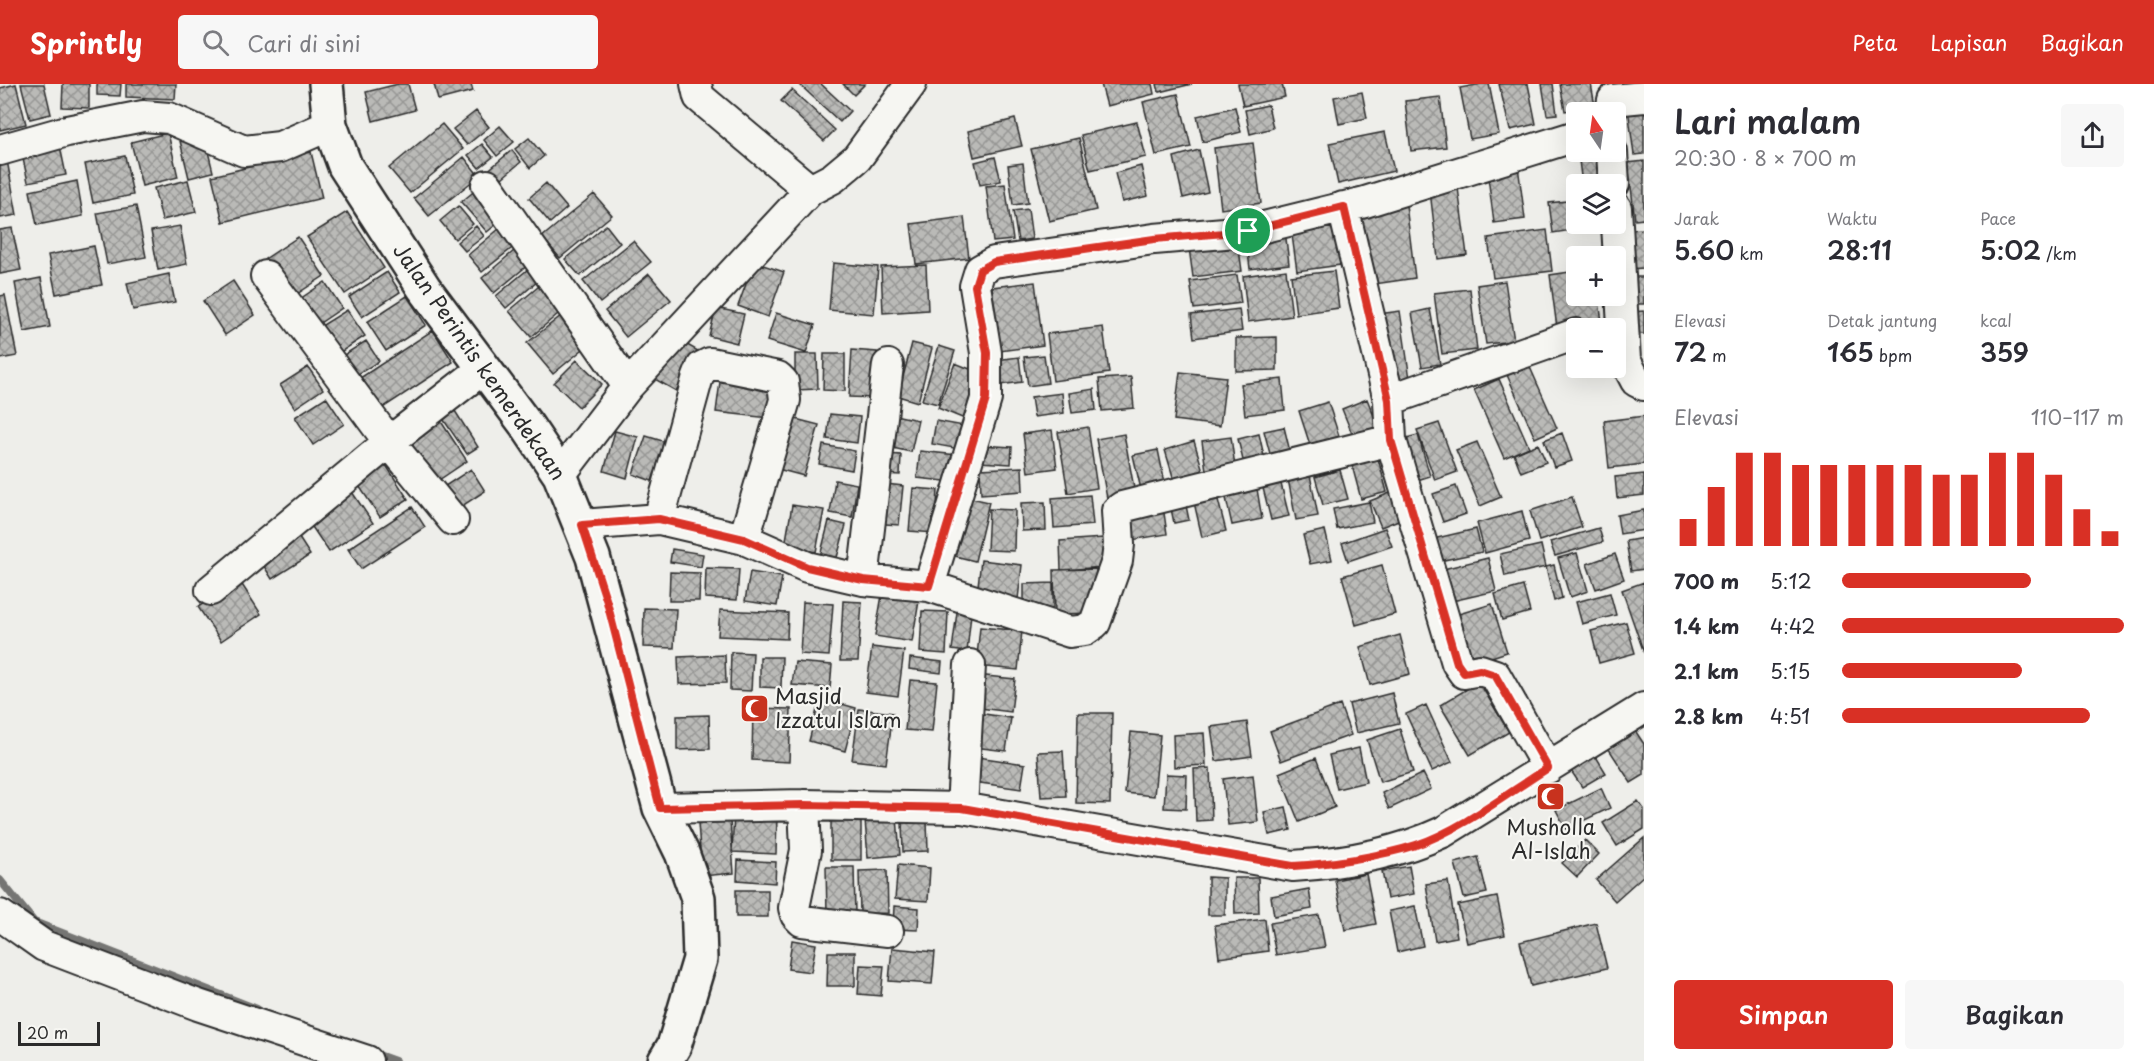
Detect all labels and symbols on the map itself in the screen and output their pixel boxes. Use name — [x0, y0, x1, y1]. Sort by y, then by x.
north arrow — [1566, 102, 1626, 162]
pin — [1222, 205, 1273, 256]
street label: Jalan Perintis kemerdekaan — [386, 236, 575, 486]
place label: Masjid Izzatul Islam — [775, 679, 902, 735]
mosque icon: Masjid Izzatul Islam — [738, 693, 770, 725]
mosque icon: Musholla Al-Islah — [1535, 781, 1567, 813]
place label: Musholla Al-Islah — [1506, 810, 1596, 866]
scale bar — [18, 1019, 100, 1046]

